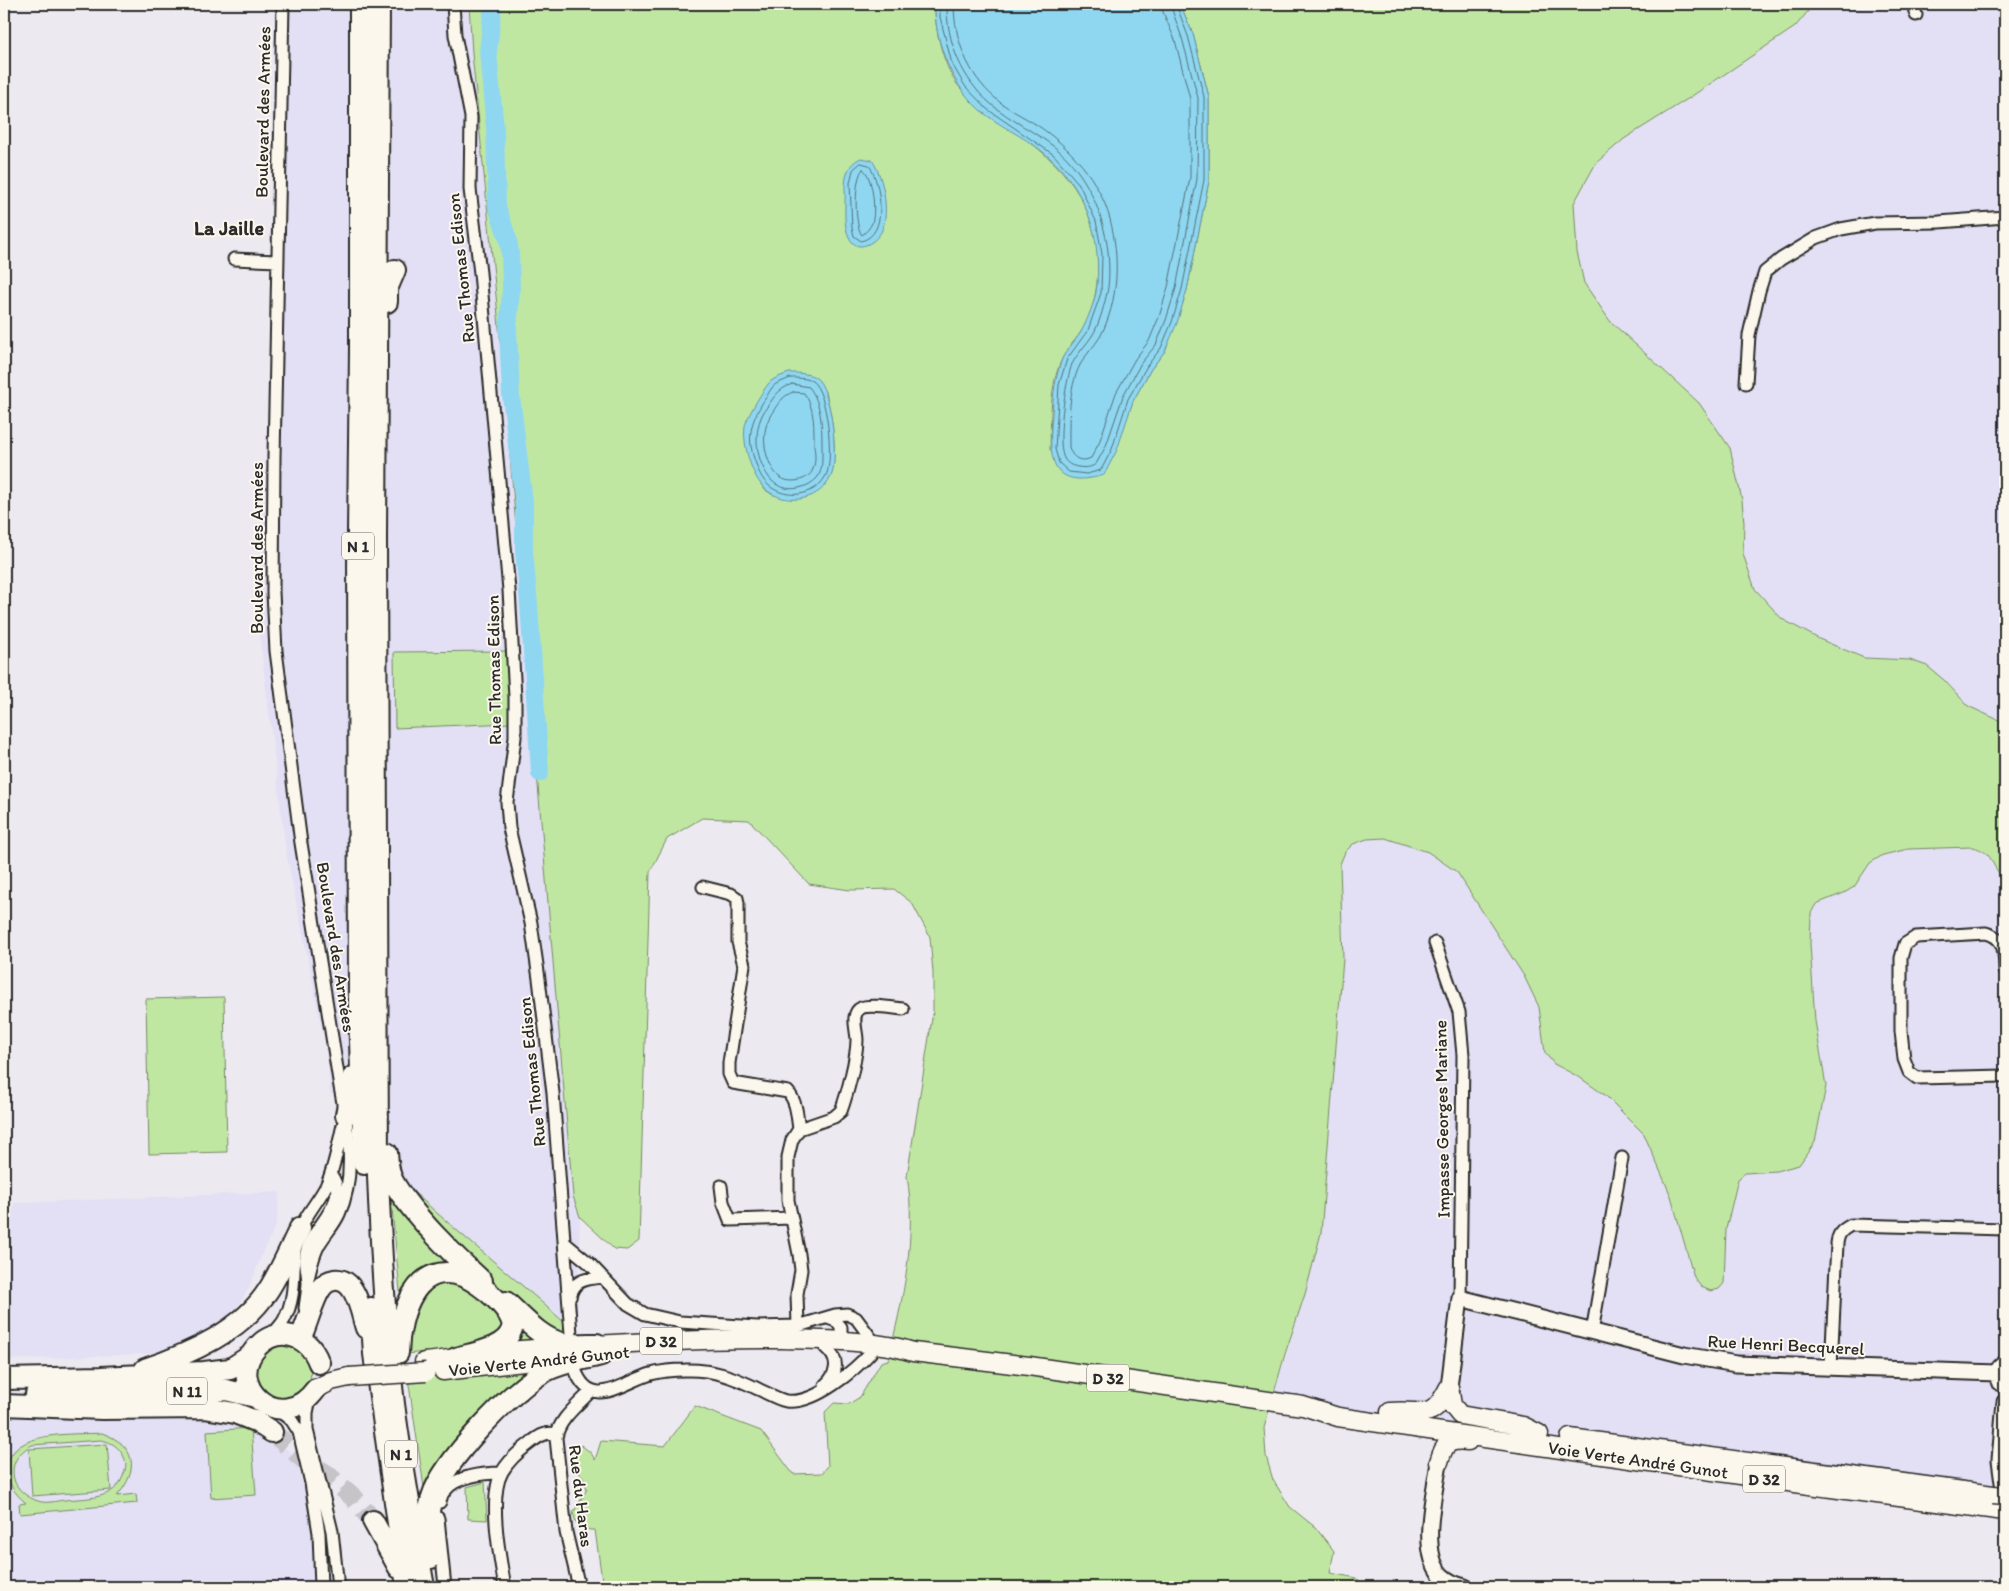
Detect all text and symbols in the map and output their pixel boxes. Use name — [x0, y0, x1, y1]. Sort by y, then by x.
street label: Boulevard des Armées — [251, 26, 275, 198]
street label: Rue Thomas Edison — [442, 192, 480, 344]
district label: La Jaille — [194, 216, 264, 240]
street label: Boulevard des Armées — [246, 462, 268, 634]
road number: N 1 — [342, 532, 374, 560]
street label: Rue Thomas Edison — [482, 595, 506, 745]
street label: Boulevard des Armées — [312, 860, 360, 1034]
street label: Rue Thomas Edison — [513, 996, 551, 1148]
street label: Impasse Georges Mariane — [1429, 1020, 1455, 1218]
road number: D 32 — [640, 1328, 682, 1354]
street label: Rue Henri Becquerel — [1707, 1330, 1865, 1360]
street label: Voie Verte André Gunot — [448, 1341, 631, 1381]
road number: D 32 — [1087, 1365, 1129, 1392]
road number: N 11 — [167, 1378, 207, 1404]
street label: Voie Verte André Gunot — [1547, 1436, 1730, 1484]
road number: N 1 — [385, 1440, 417, 1468]
street label: Rue du Haras — [564, 1444, 598, 1548]
road number: D 32 — [1743, 1466, 1785, 1492]

